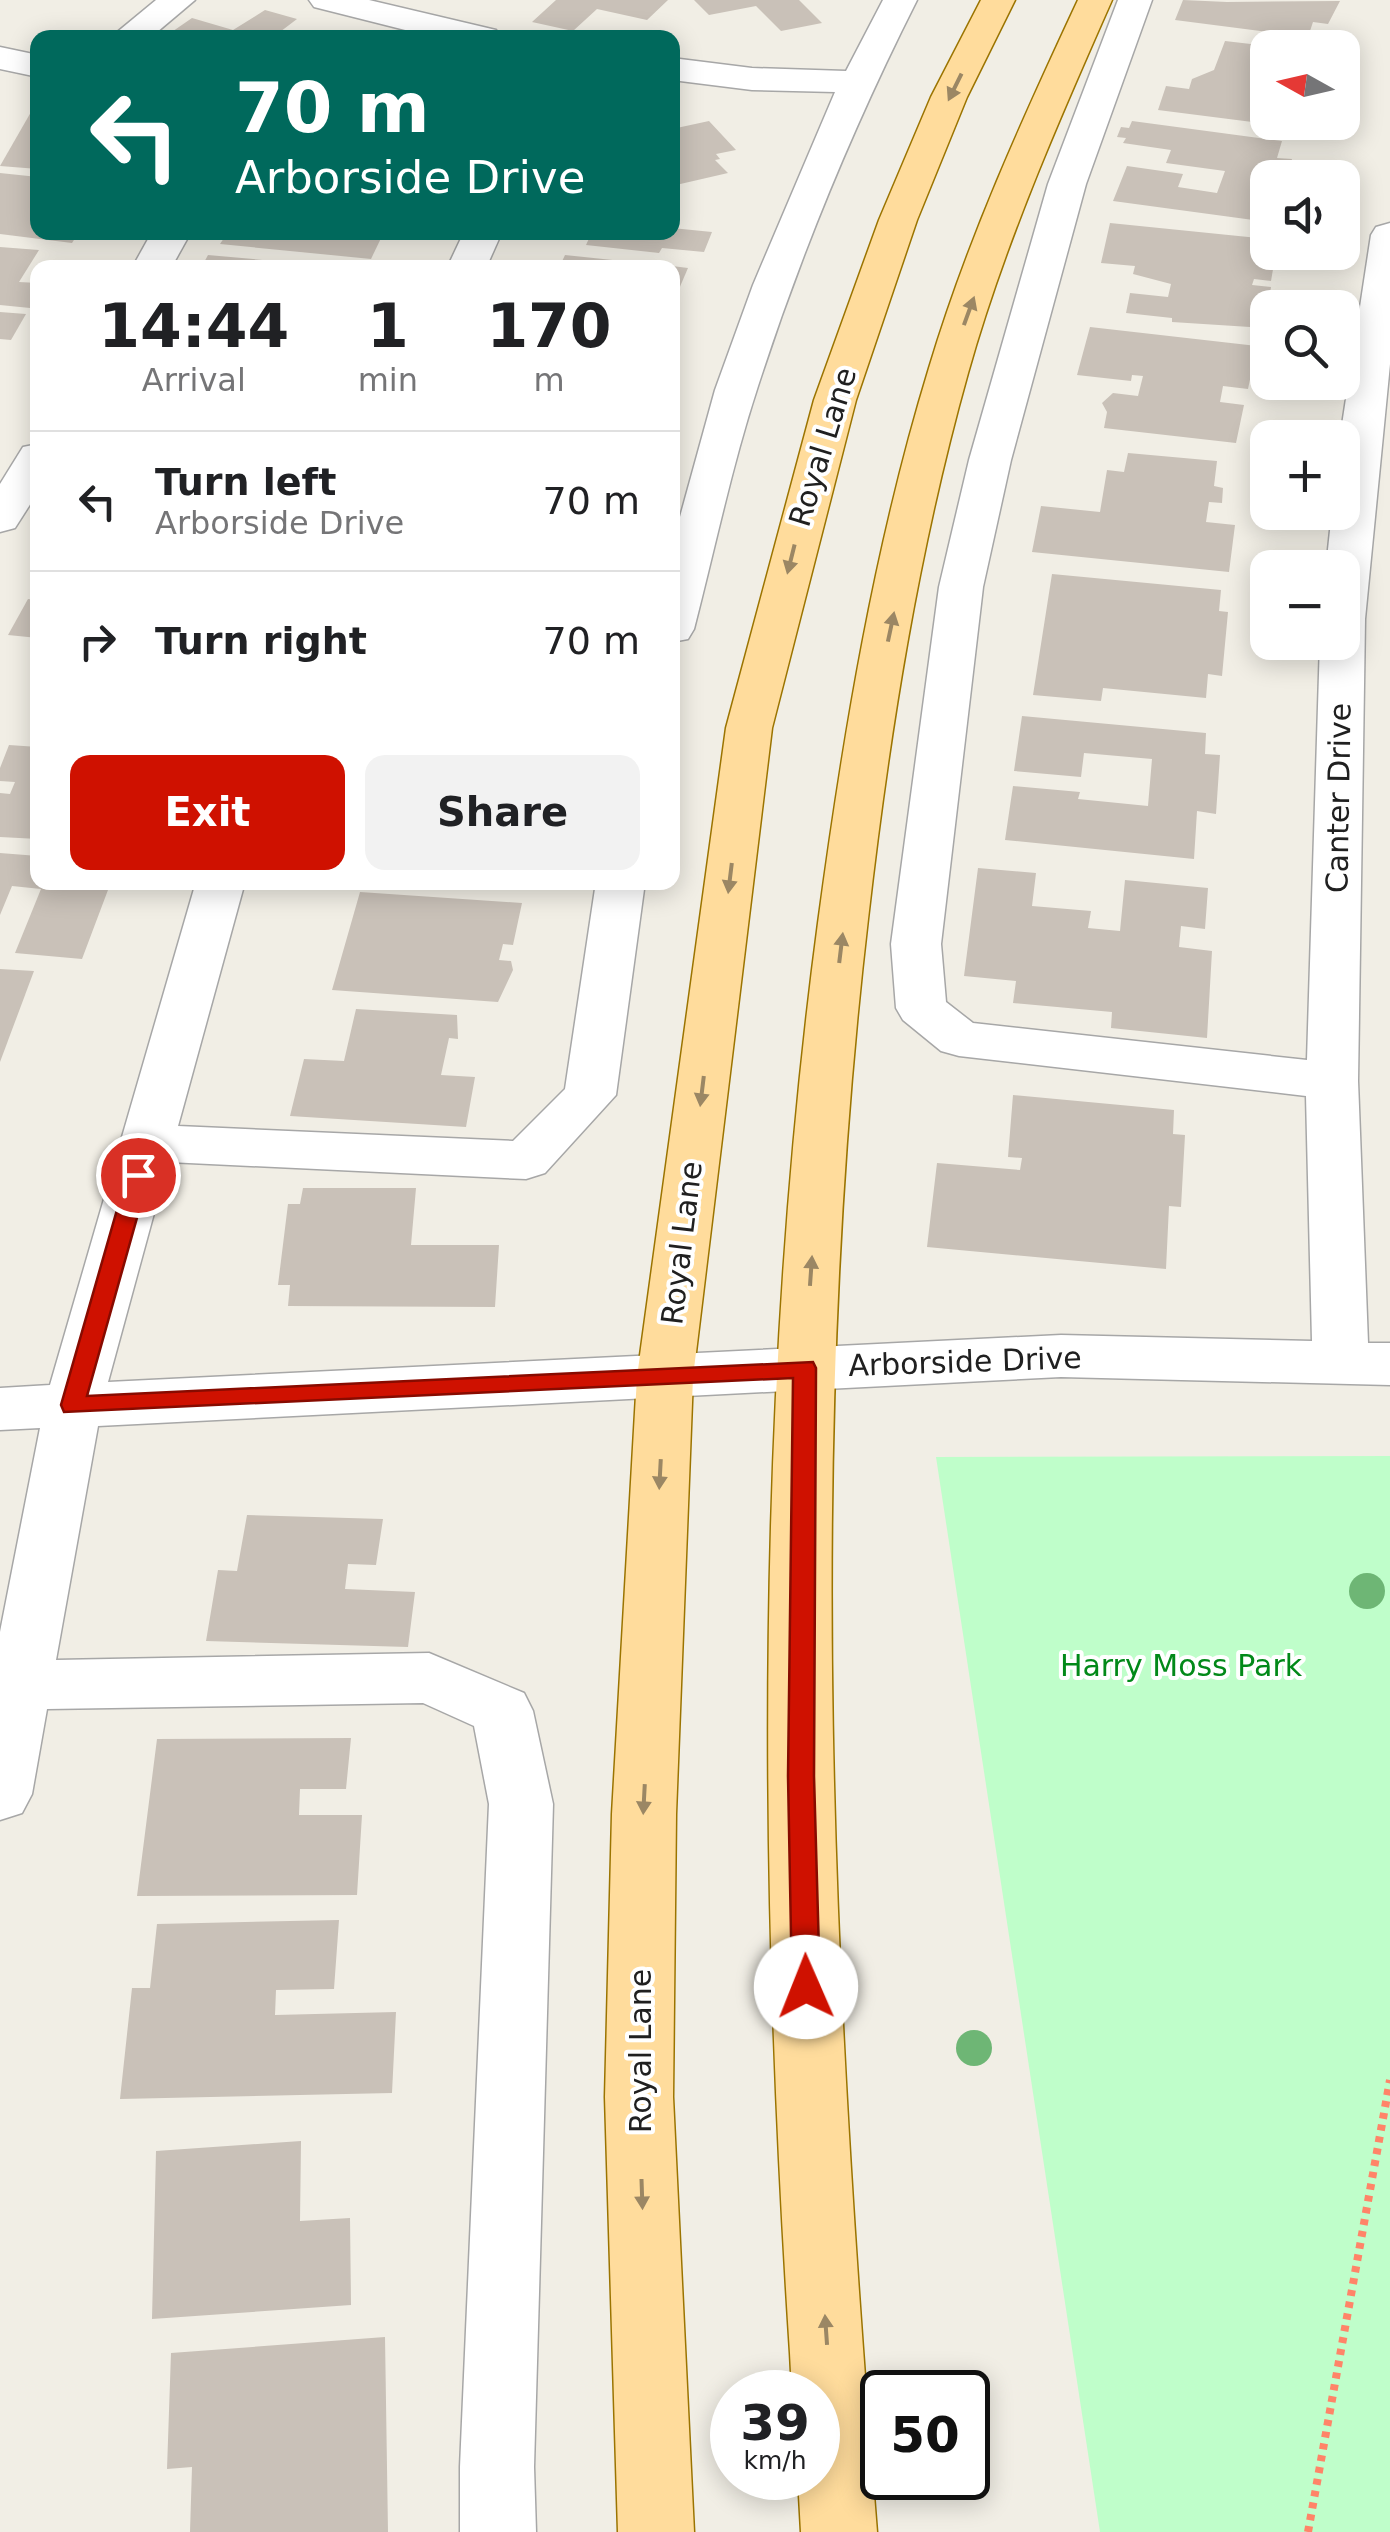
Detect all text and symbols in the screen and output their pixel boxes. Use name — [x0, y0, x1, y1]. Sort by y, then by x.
north arrow — [1250, 30, 1360, 140]
map controls — [1250, 30, 1360, 660]
text: 70 m — [235, 67, 430, 149]
icon: left — [70, 70, 200, 200]
one-way arrow — [946, 73, 963, 102]
text: Arborside Drive — [235, 151, 585, 204]
button: sound — [1250, 160, 1360, 270]
button: search — [1250, 290, 1360, 400]
text: 14:44 — [98, 291, 289, 361]
text: 1 — [367, 291, 409, 361]
text: 170 — [486, 291, 612, 361]
one-way arrow — [962, 296, 977, 326]
text: Arrival — [142, 361, 246, 399]
text: min — [358, 361, 418, 399]
text: m — [533, 361, 565, 399]
street label: Royal Lane — [782, 363, 863, 531]
button: + — [1250, 420, 1360, 530]
text: Turn left — [155, 460, 336, 504]
icon: left — [70, 474, 125, 529]
text: 70 m — [543, 479, 640, 523]
text: Arborside Drive — [155, 504, 404, 542]
one-way arrow — [782, 544, 798, 575]
button: − — [1250, 550, 1360, 660]
one-way arrow — [884, 611, 900, 642]
icon: right — [70, 614, 125, 669]
text: Turn right — [155, 619, 367, 663]
text: 70 m — [543, 619, 640, 663]
street label: Canter Drive — [1319, 702, 1358, 893]
button: Exit — [70, 755, 345, 870]
button: Share — [365, 755, 640, 870]
one-way arrow — [722, 862, 738, 894]
one-way arrow — [833, 931, 849, 963]
one-way arrow — [694, 1075, 710, 1107]
pin — [96, 1133, 181, 1218]
icon: arrive — [111, 1148, 166, 1203]
street label: Royal Lane — [654, 1159, 709, 1327]
one-way arrow — [804, 1255, 820, 1287]
street label: Arborside Drive — [848, 1340, 1082, 1383]
one-way arrow — [652, 1459, 668, 1491]
park label: Harry Moss Park — [1060, 1648, 1303, 1683]
one-way arrow — [636, 1783, 652, 1815]
position arrow — [754, 1935, 858, 2039]
street label: Royal Lane — [623, 1969, 658, 2133]
one-way arrow — [634, 2178, 650, 2210]
one-way arrow — [817, 2313, 833, 2345]
speed limit sign: 50 — [860, 2370, 990, 2500]
text: 39 — [740, 2394, 810, 2452]
text: km/h — [743, 2446, 807, 2475]

